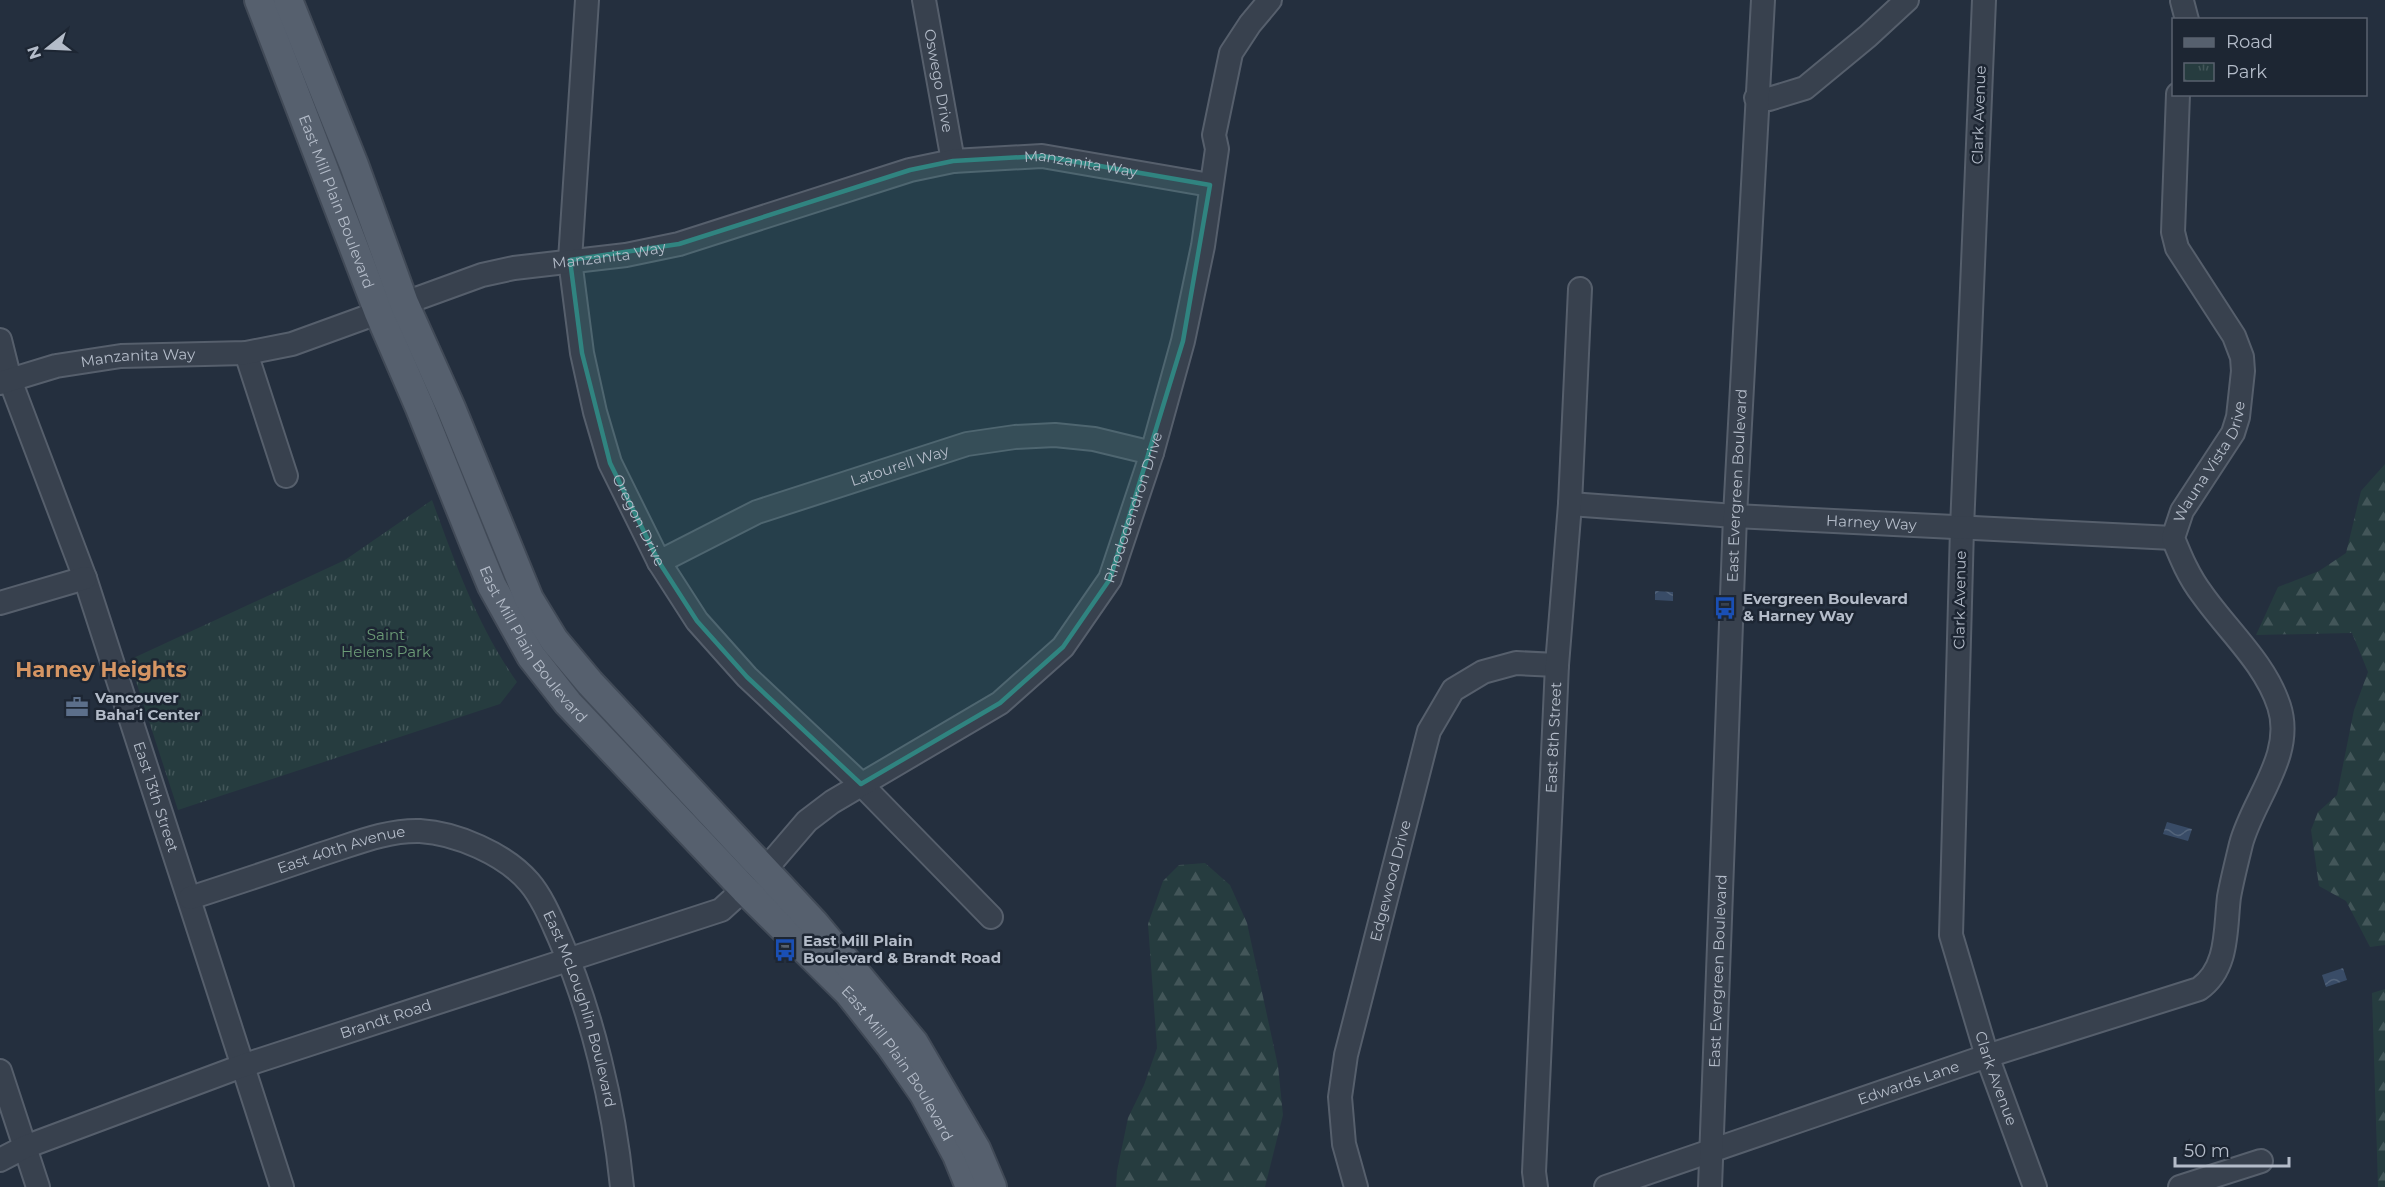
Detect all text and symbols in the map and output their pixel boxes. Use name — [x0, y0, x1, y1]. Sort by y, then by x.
north arrow — [18, 18, 78, 78]
legend — [2172, 18, 2367, 96]
street label: Oswego Drive — [920, 27, 958, 134]
text: Road — [2226, 31, 2273, 53]
text: N — [23, 43, 45, 62]
text: Park — [2226, 61, 2267, 83]
street label: Clark Avenue — [1967, 65, 1990, 165]
street label: East Mill Plain Boulevard — [295, 112, 379, 291]
street label: Manzanita Way — [1023, 145, 1140, 182]
street label: Manzanita Way — [551, 237, 668, 273]
street label: Manzanita Way — [79, 344, 196, 371]
street label: East Evergreen Boulevard — [1723, 388, 1751, 583]
street label: Wauna Vista Drive — [2169, 400, 2249, 525]
street label: Rhododendron Drive — [1099, 430, 1166, 586]
street label: Latourell Way — [848, 440, 952, 490]
street label: Oregon Drive — [608, 471, 670, 570]
street label: Harney Way — [1826, 511, 1918, 534]
street label: Clark Avenue — [1949, 550, 1970, 650]
street label: East Mill Plain Boulevard — [476, 563, 592, 726]
place label: Evergreen Boulevard & Harney Way — [1743, 589, 1908, 625]
bus stop icon: Evergreen Boulevard & Harney Way — [1712, 595, 1738, 621]
park label: Saint Helens Park — [341, 625, 431, 661]
district label: Harney Heights — [15, 657, 187, 682]
street label: East 8th Street — [1541, 682, 1565, 794]
place label: Vancouver Baha'i Center — [94, 688, 201, 724]
office icon: Vancouver Baha'i Center — [64, 694, 90, 720]
street label: East 13th Street — [129, 739, 183, 855]
street label: Edgewood Drive — [1365, 818, 1415, 943]
street label: East 40th Avenue — [275, 821, 406, 878]
street label: East Evergreen Boulevard — [1704, 874, 1731, 1068]
street label: East McLoughlin Boulevard — [539, 907, 620, 1109]
place label: East Mill Plain Boulevard & Brandt Road — [803, 931, 1001, 967]
bus stop icon: East Mill Plain Boulevard & Brandt Road — [772, 937, 798, 963]
street label: East Mill Plain Boulevard — [838, 981, 958, 1144]
street label: Brandt Road — [337, 995, 434, 1042]
street label: Clark Avenue — [1971, 1029, 2022, 1128]
street label: Edwards Lane — [1855, 1056, 1962, 1109]
scale bar — [2175, 1130, 2289, 1168]
text: 50 m — [2184, 1140, 2230, 1162]

